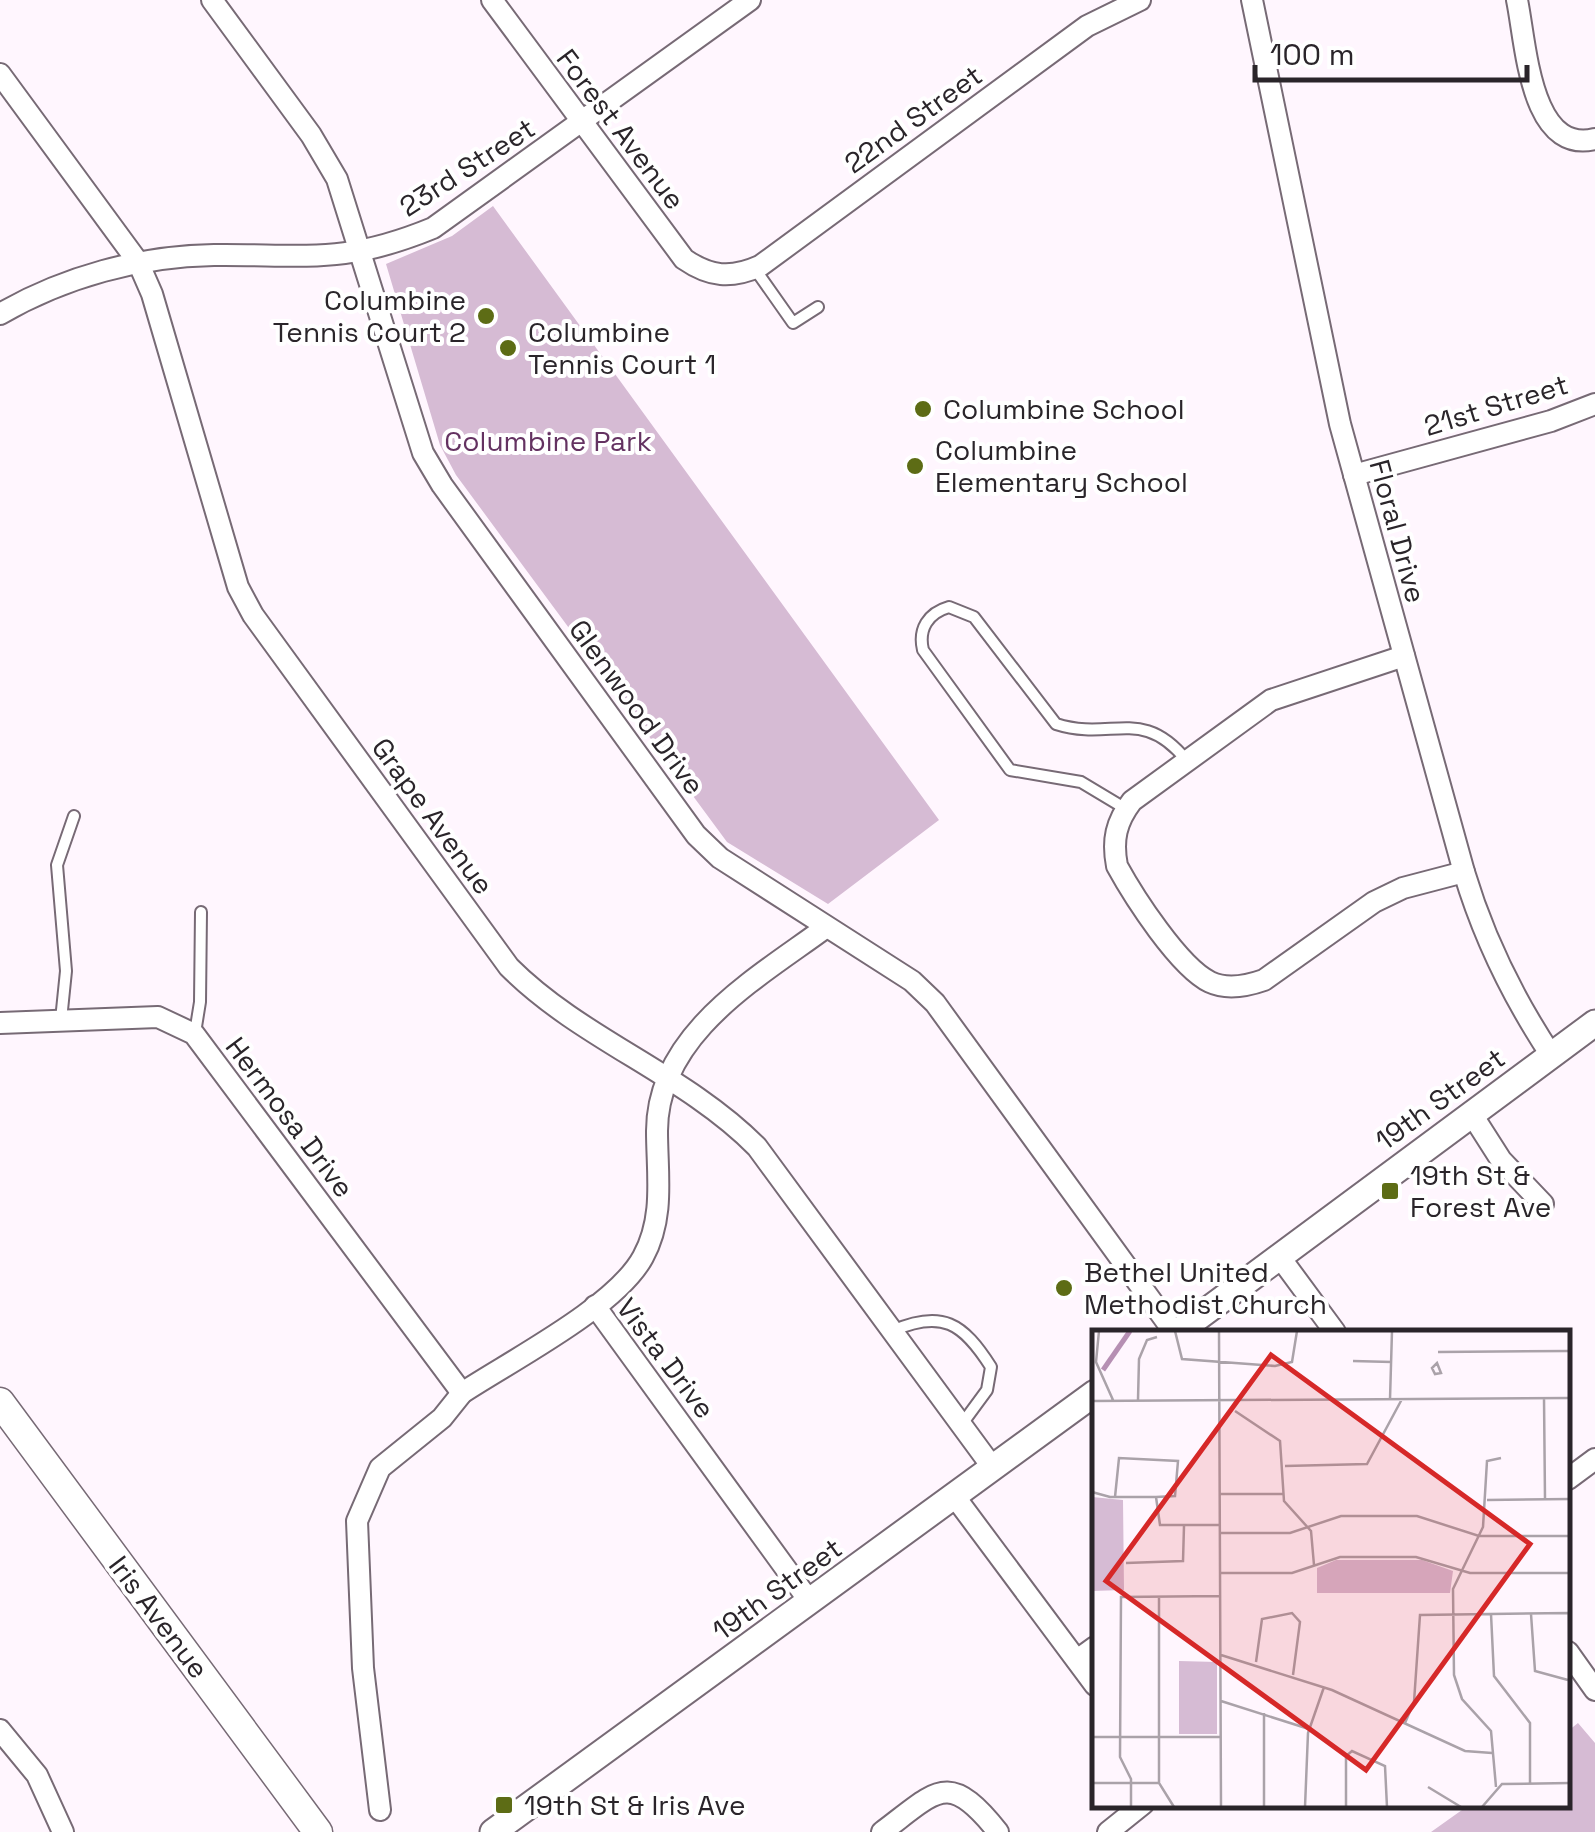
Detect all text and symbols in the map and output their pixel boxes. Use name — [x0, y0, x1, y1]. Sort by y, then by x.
scale bar — [1255, 20, 1528, 82]
text: 100 m — [1270, 35, 1355, 74]
street label: Forest Avenue — [549, 42, 693, 216]
street label: 22nd Street — [837, 57, 989, 181]
street label: 23rd Street — [392, 110, 542, 224]
place label: Columbine Tennis Court 2 — [273, 282, 466, 350]
marker: Columbine Tennis Court 2 — [475, 305, 497, 327]
place label: Columbine Tennis Court 1 — [528, 314, 716, 382]
marker: Columbine Tennis Court 1 — [497, 337, 519, 359]
street label: 21st Street — [1420, 366, 1572, 444]
place label: Columbine School — [943, 391, 1185, 427]
marker: Columbine School — [912, 398, 934, 420]
park label: Columbine Park — [444, 423, 652, 459]
place label: Columbine Elementary School — [935, 432, 1188, 500]
marker: Columbine Elementary School — [904, 455, 926, 477]
street label: Floral Drive — [1362, 456, 1434, 606]
street label: Glenwood Drive — [561, 612, 713, 802]
street label: Grape Avenue — [364, 731, 502, 901]
street label: Hermosa Drive — [218, 1030, 362, 1204]
street label: 19th Street — [1368, 1040, 1512, 1158]
place label: 19th St & Forest Ave — [1410, 1157, 1551, 1225]
marker: 19th St & Forest Ave — [1379, 1180, 1401, 1202]
place label: Bethel United Methodist Church — [1084, 1254, 1327, 1322]
marker: Bethel United Methodist Church — [1053, 1277, 1075, 1299]
street label: Vista Drive — [609, 1291, 723, 1425]
inset map — [1092, 1330, 1570, 1807]
street label: 19th Street — [705, 1530, 849, 1648]
street label: Iris Avenue — [101, 1548, 217, 1686]
place label: 19th St & Iris Ave — [524, 1787, 745, 1823]
marker: 19th St & Iris Ave — [493, 1794, 515, 1816]

